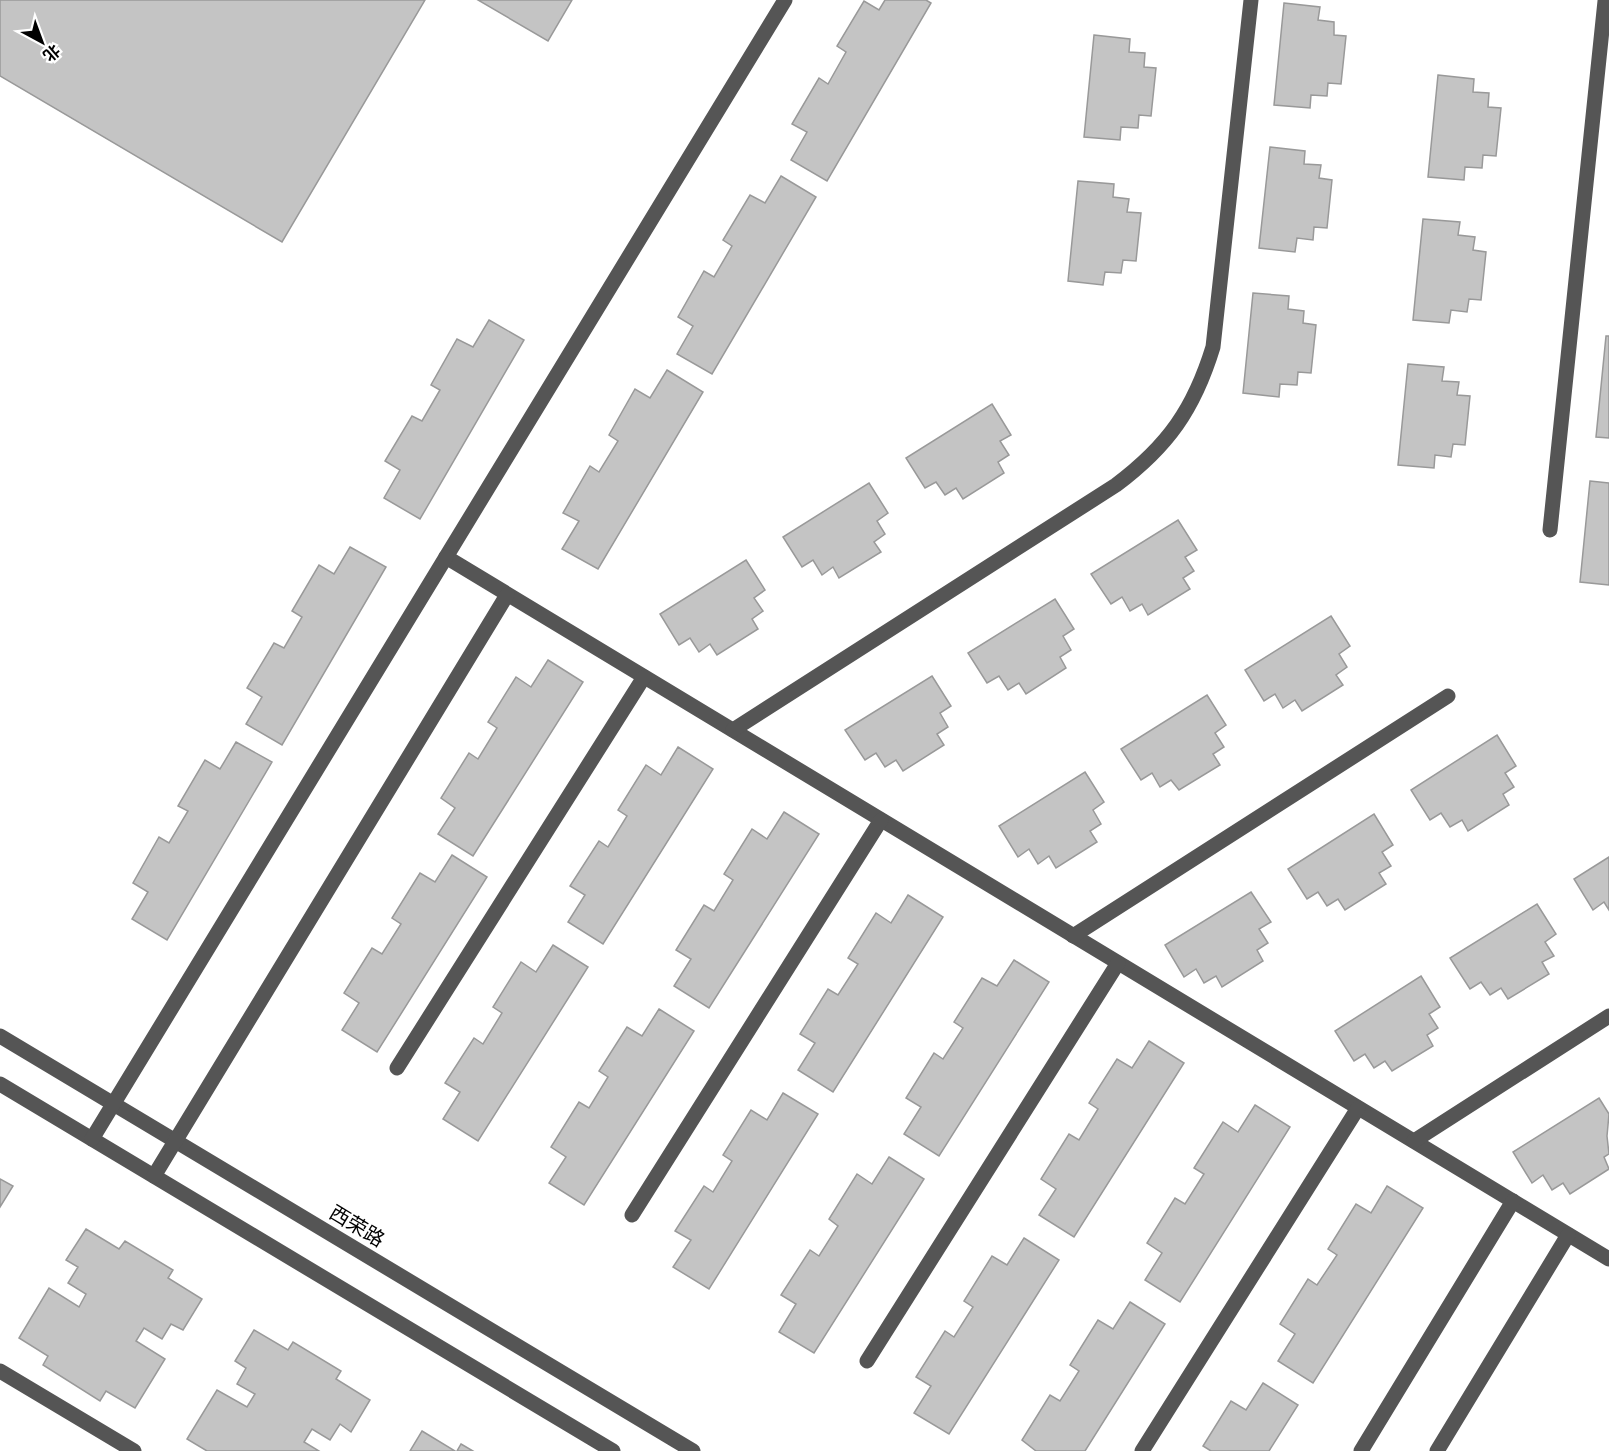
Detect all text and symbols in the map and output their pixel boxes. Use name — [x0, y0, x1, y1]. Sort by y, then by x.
north arrow — [12, 12, 72, 72]
text: 北 — [39, 41, 64, 66]
street label: 西荣路 — [325, 1200, 389, 1252]

